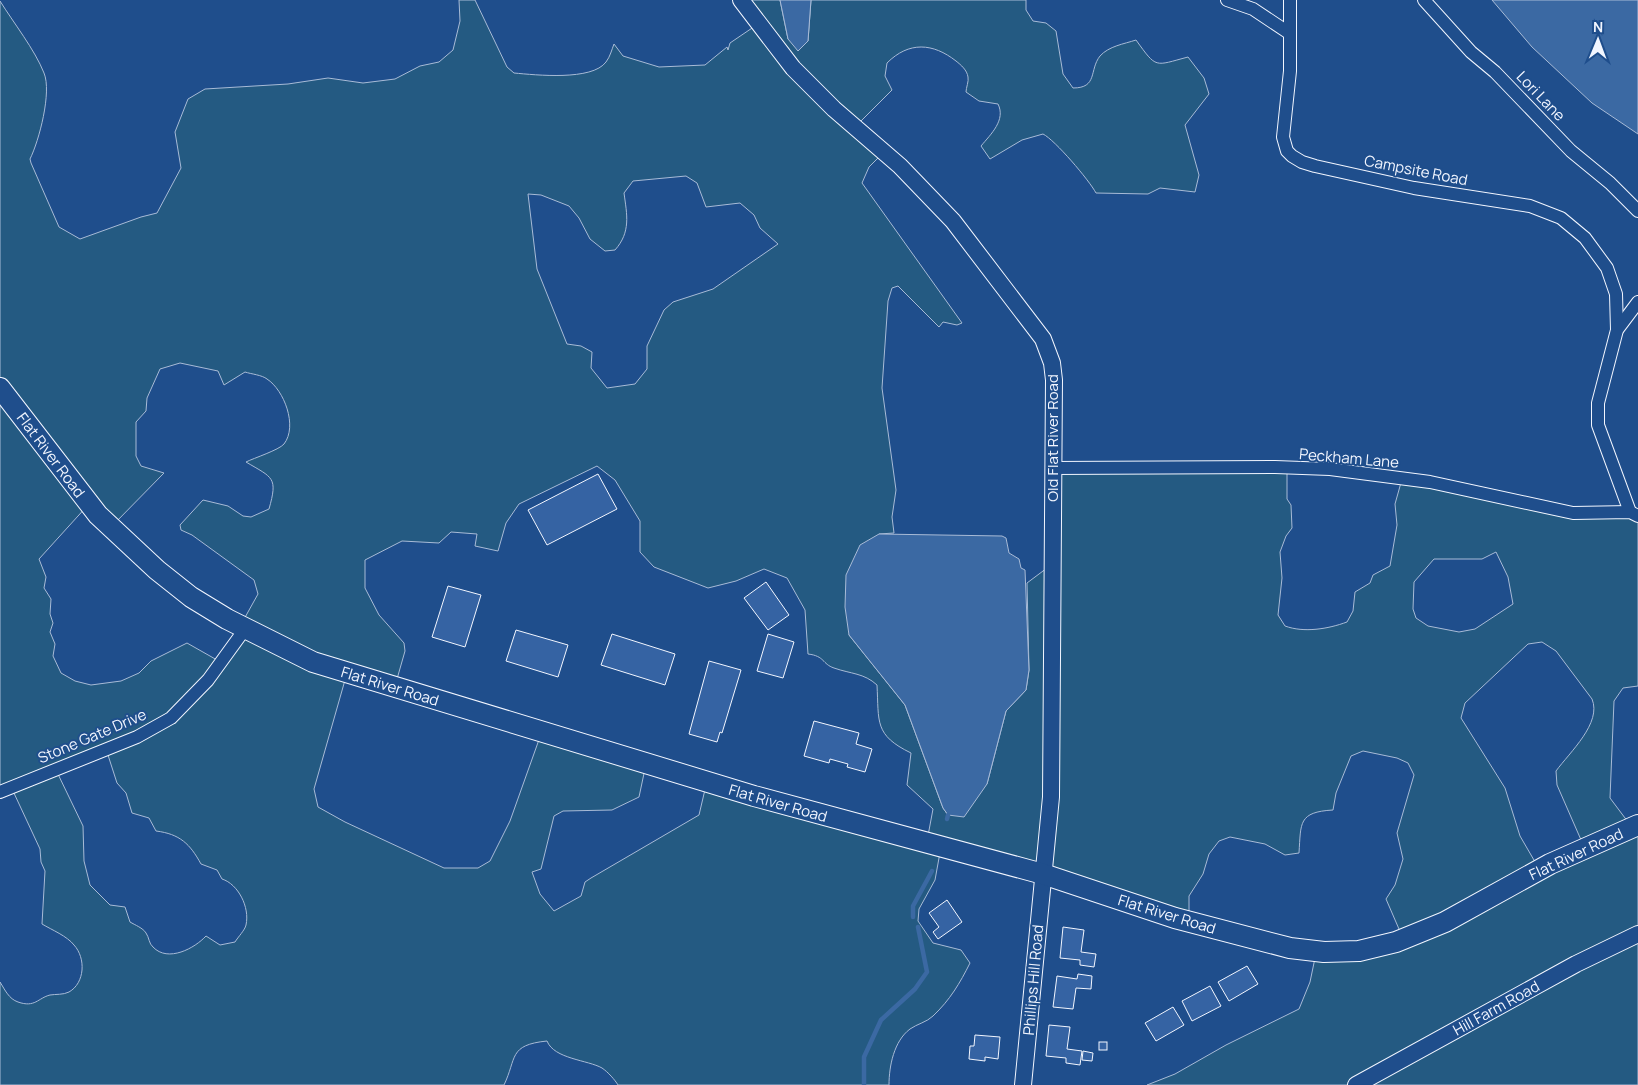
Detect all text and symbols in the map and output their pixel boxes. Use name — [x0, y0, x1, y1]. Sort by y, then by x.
north arrow — [1573, 15, 1623, 65]
text: N — [1593, 17, 1603, 36]
street label: Lori Lane — [1512, 66, 1570, 126]
street label: Campsite Road — [1362, 150, 1470, 190]
street label: Old Flat River Road — [1042, 374, 1063, 502]
street label: Flat River Road — [12, 408, 90, 502]
street label: Peckham Lane — [1298, 443, 1400, 473]
street label: Flat River Road — [338, 661, 442, 711]
street label: Stone Gate Drive — [35, 704, 150, 768]
street label: Flat River Road — [726, 779, 830, 827]
street label: Flat River Road — [1526, 823, 1626, 885]
street label: Flat River Road — [1115, 889, 1219, 939]
street label: Phillips Hill Road — [1018, 924, 1048, 1036]
street label: Hill Farm Road — [1449, 976, 1543, 1040]

